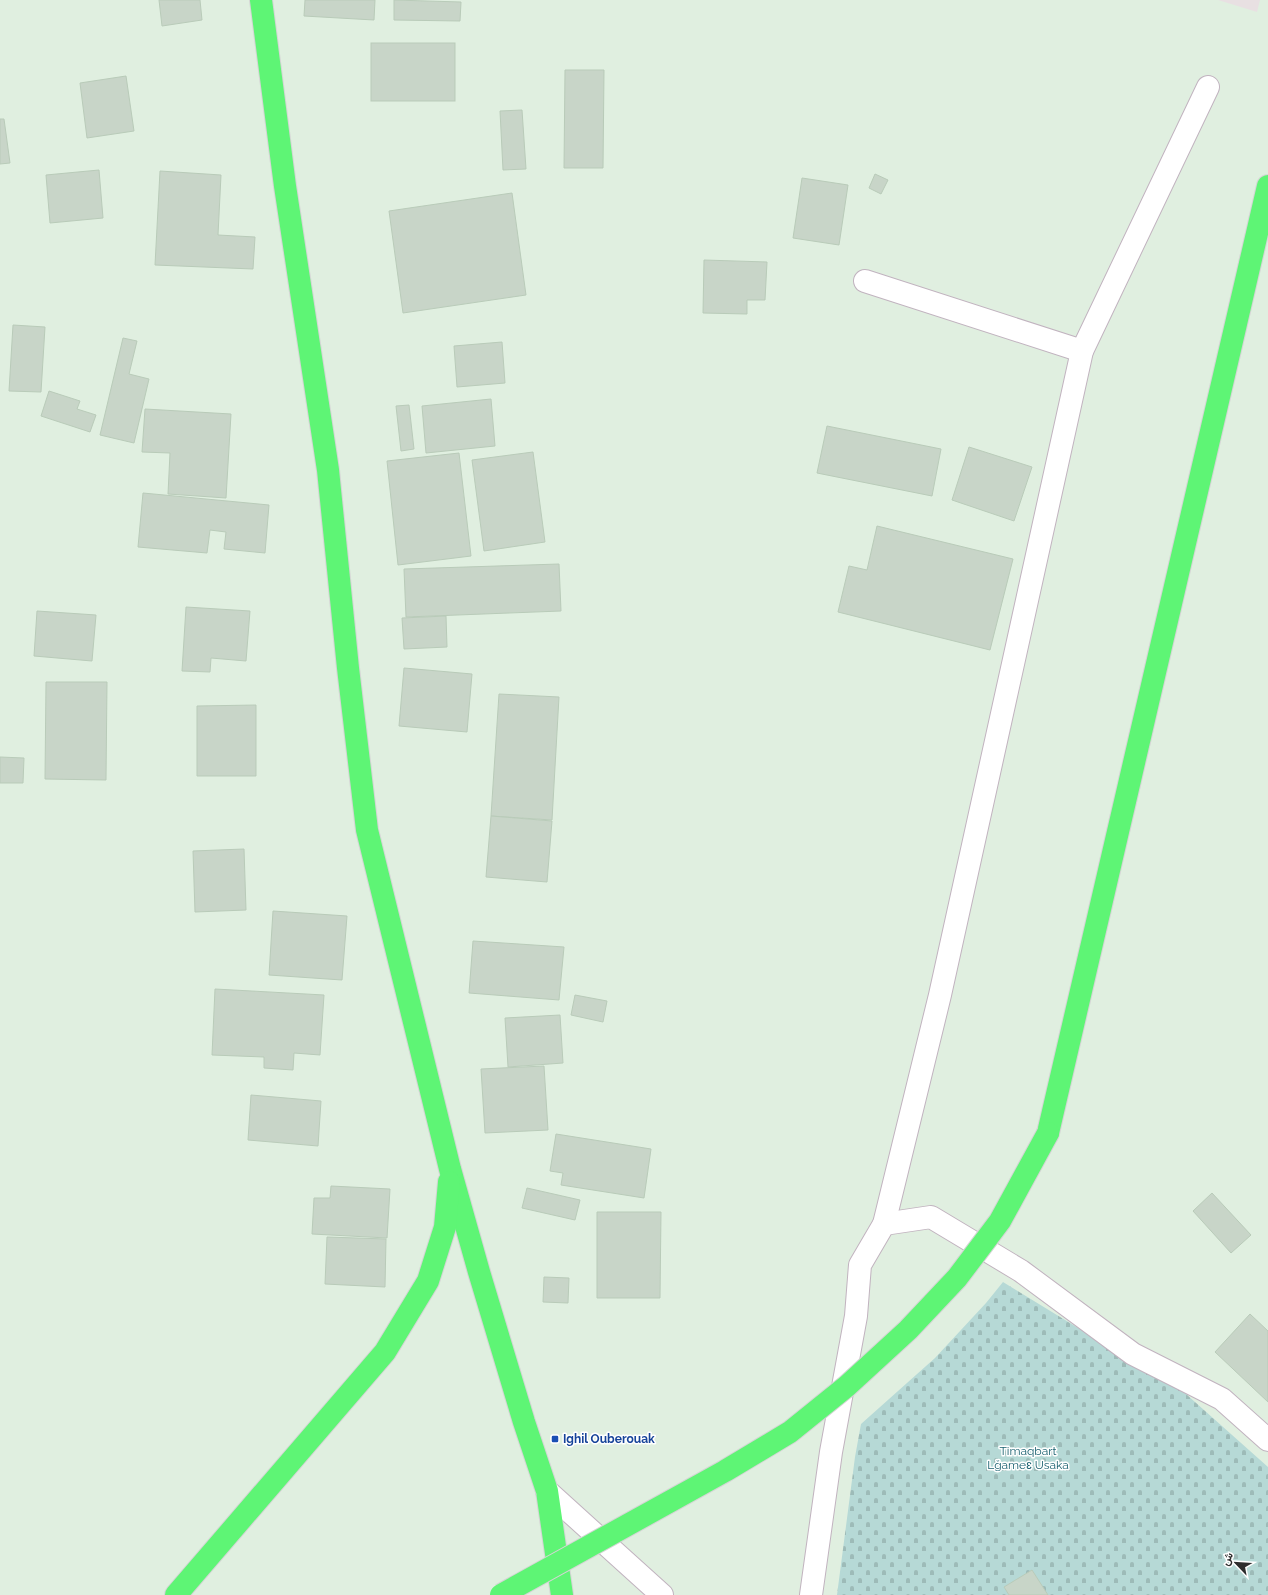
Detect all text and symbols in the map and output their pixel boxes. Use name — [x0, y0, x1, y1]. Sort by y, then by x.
place label: Ighil Ouberouak — [563, 1432, 655, 1446]
marker: Ighil Ouberouak — [550, 1434, 560, 1444]
park label: Timaqbart Lǧameɛ Usaka — [987, 1444, 1069, 1472]
north arrow — [1216, 1543, 1256, 1583]
text: ش — [1219, 1550, 1236, 1568]

